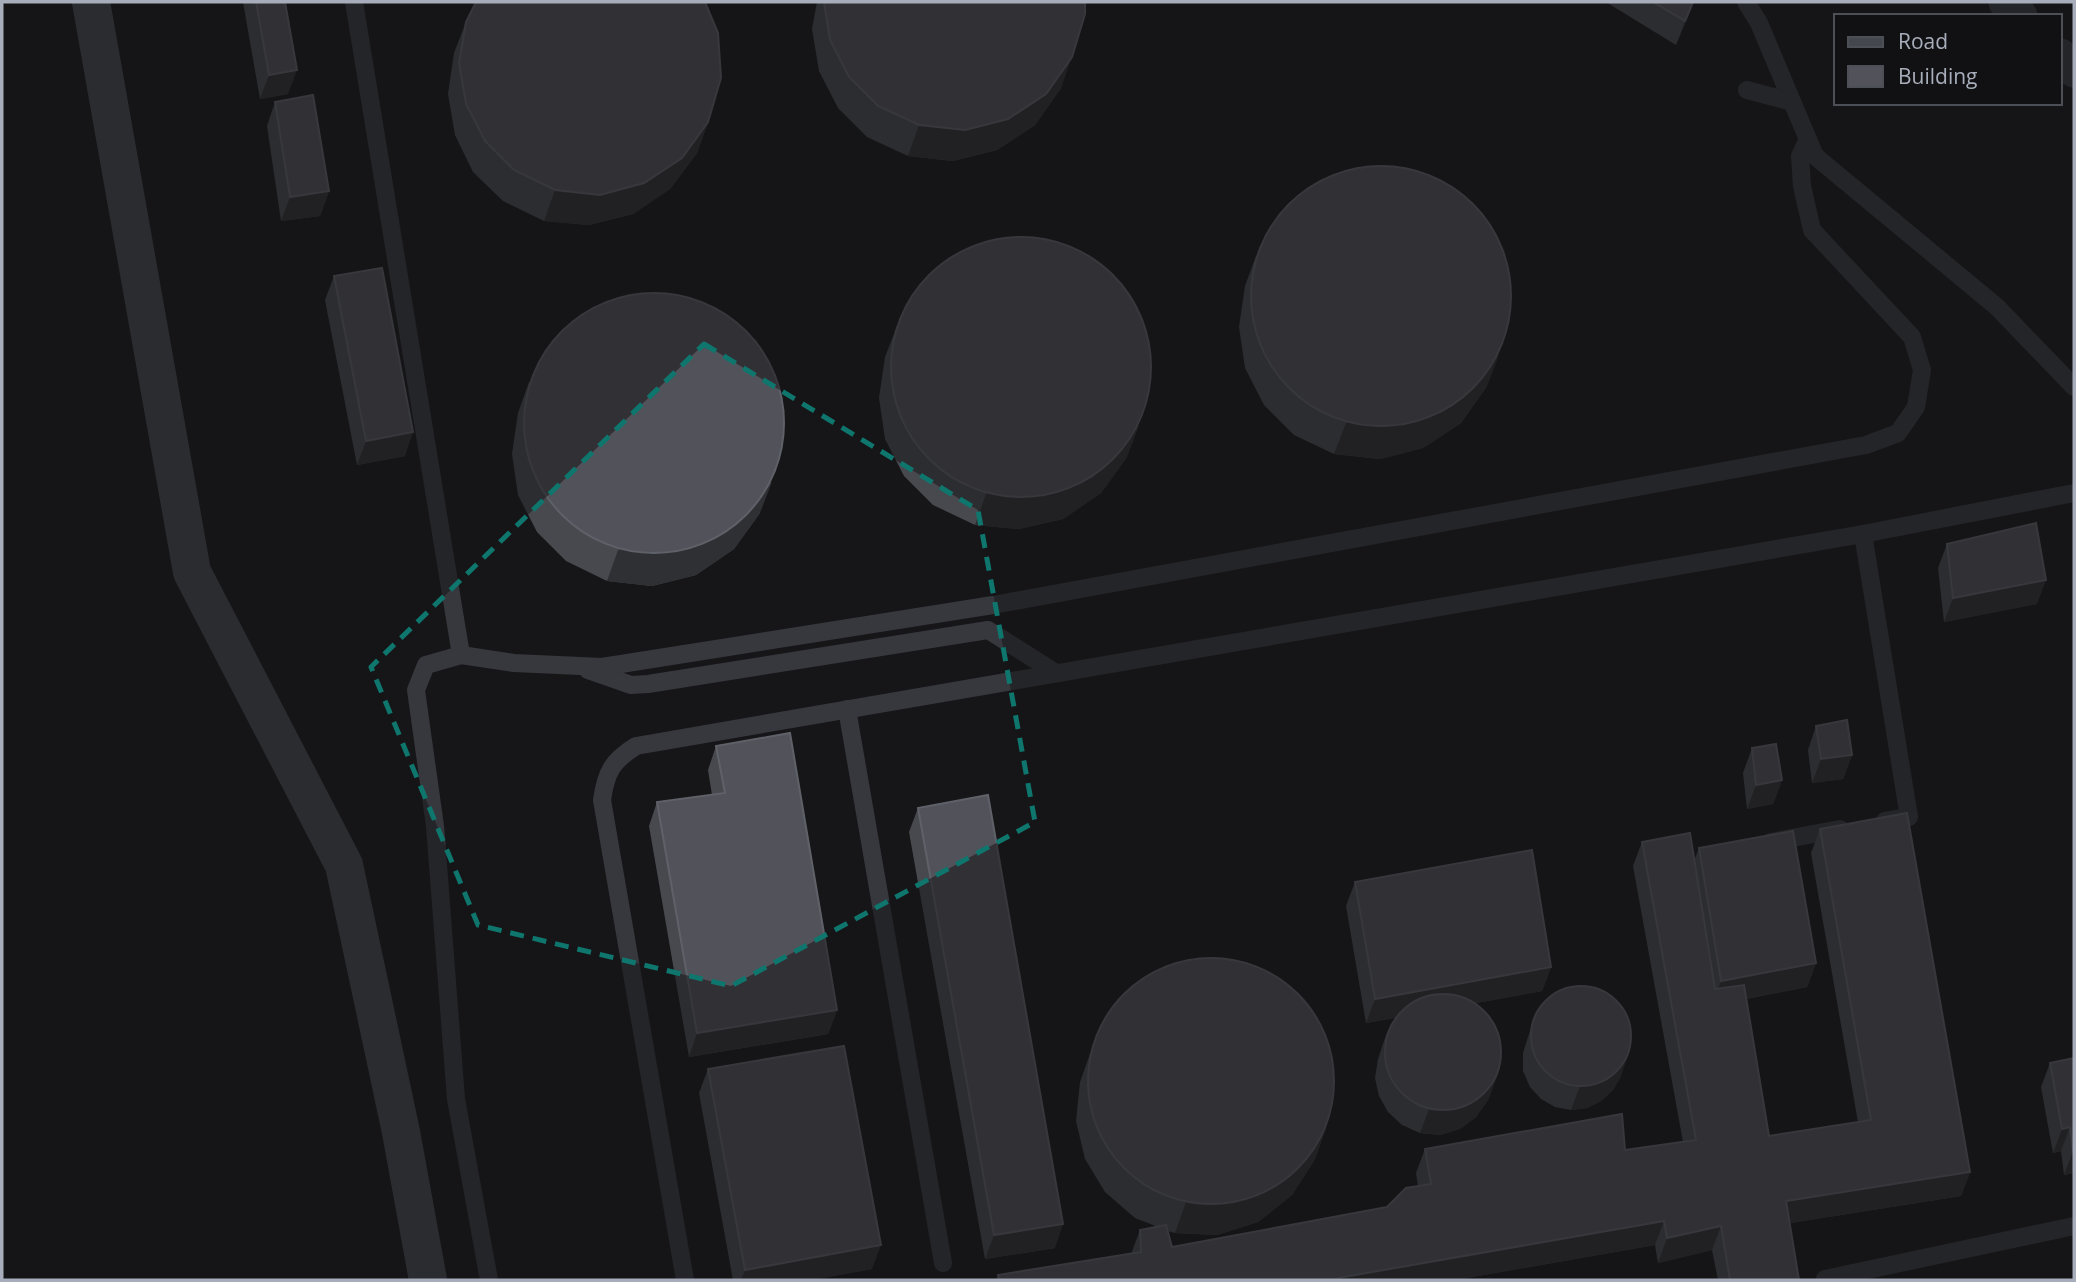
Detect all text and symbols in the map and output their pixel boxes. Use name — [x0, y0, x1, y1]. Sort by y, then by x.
legend — [1834, 14, 2062, 105]
text: Road — [1898, 27, 1948, 55]
text: Building — [1898, 62, 1977, 90]

